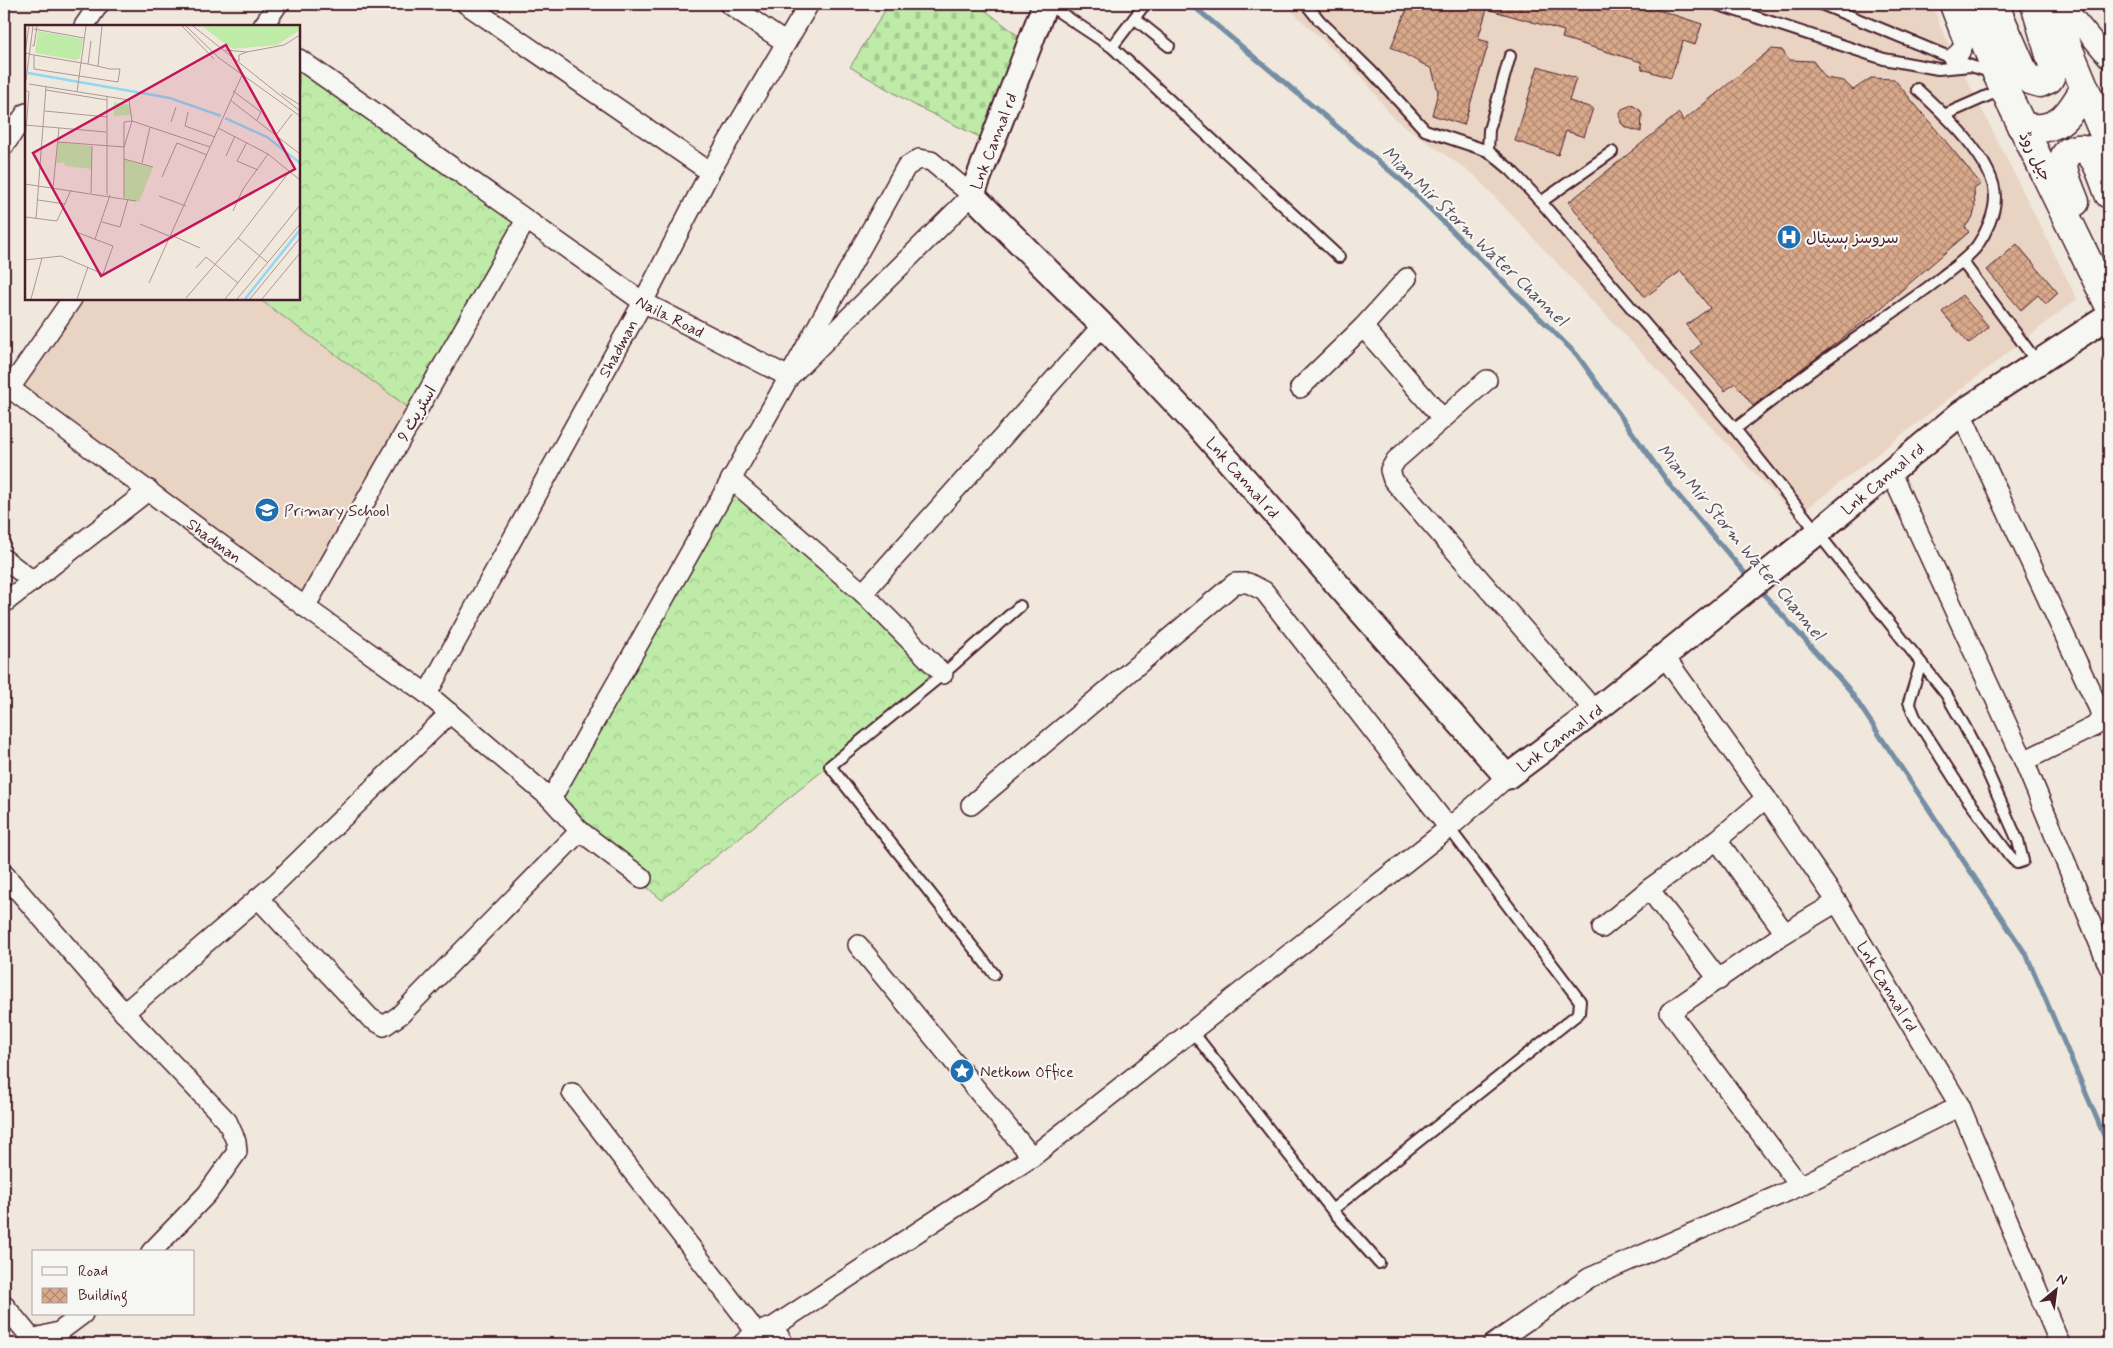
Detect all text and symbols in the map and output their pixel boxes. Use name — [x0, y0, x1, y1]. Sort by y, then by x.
inset map — [25, 25, 300, 300]
street label: Lnk Cannal rd — [966, 90, 1022, 193]
street label: جیل روڈ — [2014, 128, 2056, 185]
water label: Mian Mir Storm Water Channel — [1376, 141, 1574, 333]
hospital icon: سروسز ہسپتال — [1776, 224, 1802, 250]
place label: سروسز ہسپتال — [1806, 228, 1899, 250]
street label: Naila Road — [631, 291, 707, 344]
street label: Shadman — [594, 316, 643, 382]
street label: اسٹریٹ 9 — [393, 382, 442, 445]
street label: Lnk Cannal rd — [1200, 433, 1284, 524]
water label: Mian Mir Storm Water Channel — [1651, 439, 1831, 647]
street label: Lnk Cannal rd — [1837, 439, 1929, 520]
school or university icon: Primary School — [254, 497, 280, 523]
place label: Primary School — [284, 501, 390, 522]
street label: Shadman — [182, 514, 245, 568]
street label: Lnk Cannal rd — [1513, 700, 1608, 778]
street label: Lnk Cannal rd — [1851, 938, 1922, 1036]
place icon: Netkom Office — [949, 1058, 975, 1084]
place label: Netkom Office — [980, 1062, 1074, 1083]
legend — [32, 1250, 195, 1316]
text: Road — [78, 1262, 108, 1282]
north arrow — [2030, 1266, 2080, 1316]
text: N — [2053, 1269, 2070, 1290]
text: Building — [78, 1286, 128, 1307]

